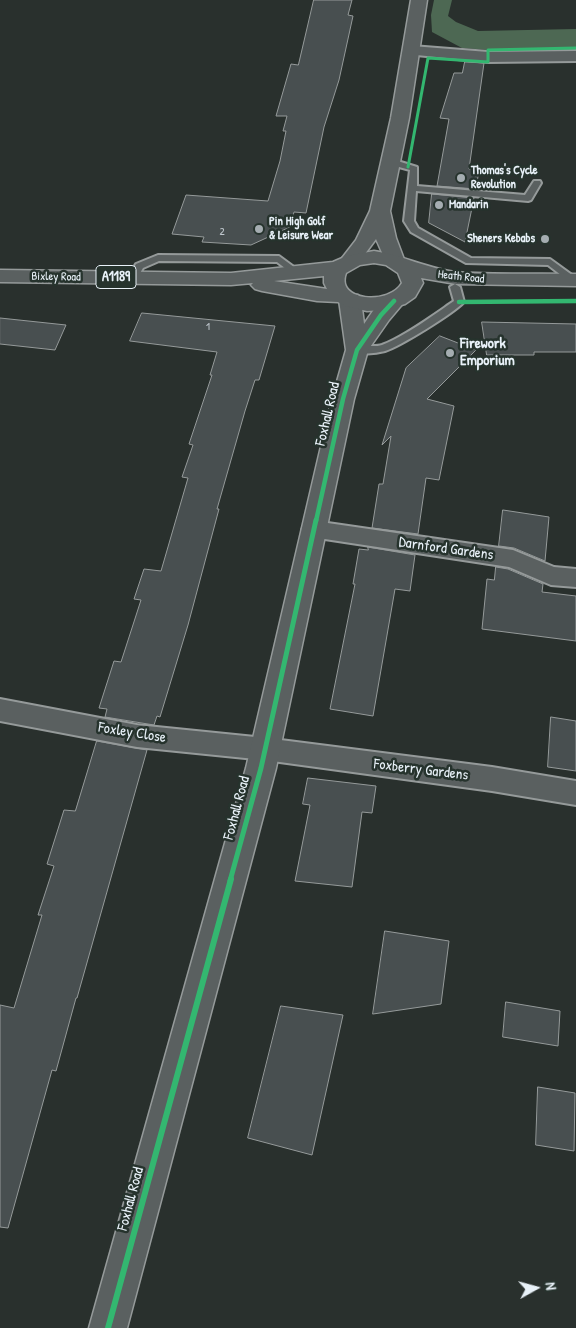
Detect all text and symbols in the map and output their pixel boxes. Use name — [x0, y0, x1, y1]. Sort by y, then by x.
place label: Thomas's Cycle Revolution — [471, 164, 538, 192]
marker: Thomas's Cycle Revolution — [455, 172, 467, 184]
place label: Mandarin — [449, 198, 488, 212]
marker: Mandarin — [433, 199, 445, 211]
place label: Pin High Golf & Leisure Wear — [269, 215, 333, 243]
marker: Pin High Golf & Leisure Wear — [253, 223, 265, 235]
house number: 2 — [219, 225, 225, 239]
place label: Sheners Kebabs — [467, 232, 535, 246]
marker: Sheners Kebabs — [539, 233, 551, 245]
road number: A1189 — [96, 266, 136, 288]
street label: Heath Road — [437, 267, 485, 287]
street label: Bixley Road — [31, 269, 81, 285]
house number: 1 — [206, 320, 210, 334]
place label: Firework Emporium — [460, 335, 515, 370]
marker: Firework Emporium — [444, 347, 456, 359]
street label: Foxhall Road — [312, 380, 344, 448]
street label: Darnford Gardens — [398, 533, 494, 565]
street label: Foxley Close — [97, 719, 167, 747]
street label: Foxberry Gardens — [373, 755, 469, 785]
street label: Foxhall Road — [220, 774, 254, 842]
street label: Foxhall Road — [114, 1165, 148, 1233]
north arrow — [511, 1263, 561, 1313]
text: N — [542, 1281, 561, 1291]

